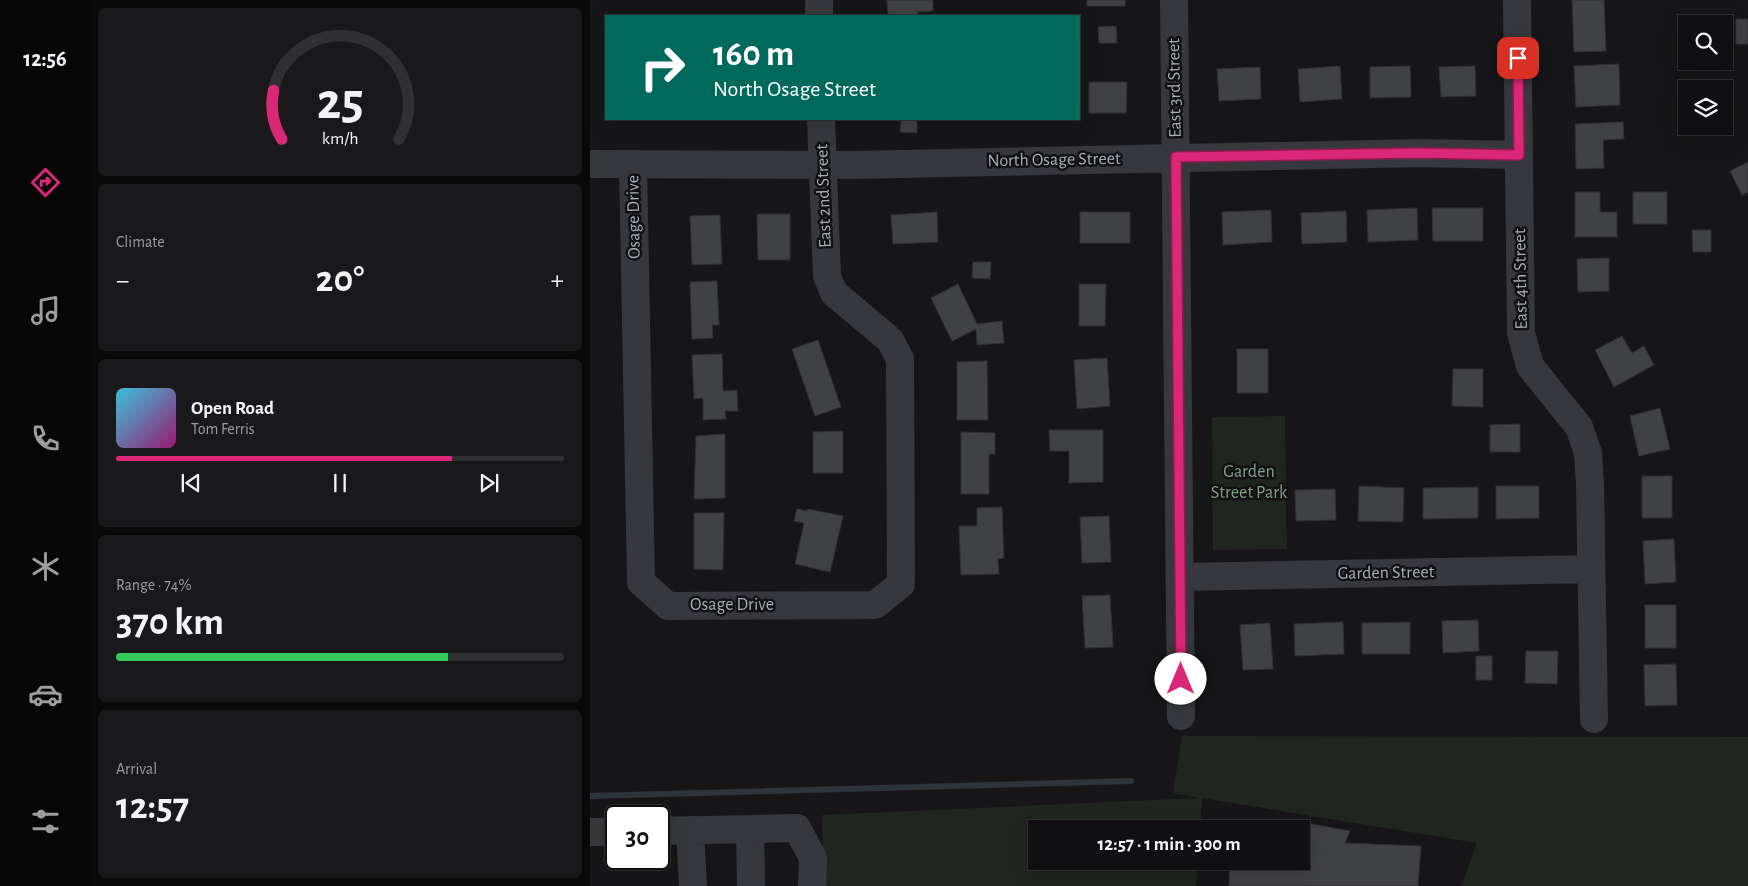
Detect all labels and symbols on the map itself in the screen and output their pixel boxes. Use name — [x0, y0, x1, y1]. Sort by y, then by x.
pin — [1497, 37, 1539, 79]
street label: East 3rd Street — [1165, 38, 1185, 138]
street label: East 2nd Street — [813, 143, 835, 248]
street label: North Osage Street — [987, 150, 1121, 170]
street label: Osage Drive — [624, 175, 644, 259]
street label: East 4th Street — [1511, 228, 1531, 330]
park label: Garden Street Park — [1211, 463, 1288, 502]
street label: Garden Street — [1337, 563, 1435, 583]
street label: Osage Drive — [690, 596, 774, 614]
position arrow — [1154, 652, 1206, 704]
speed limit sign: 30 — [605, 805, 670, 870]

